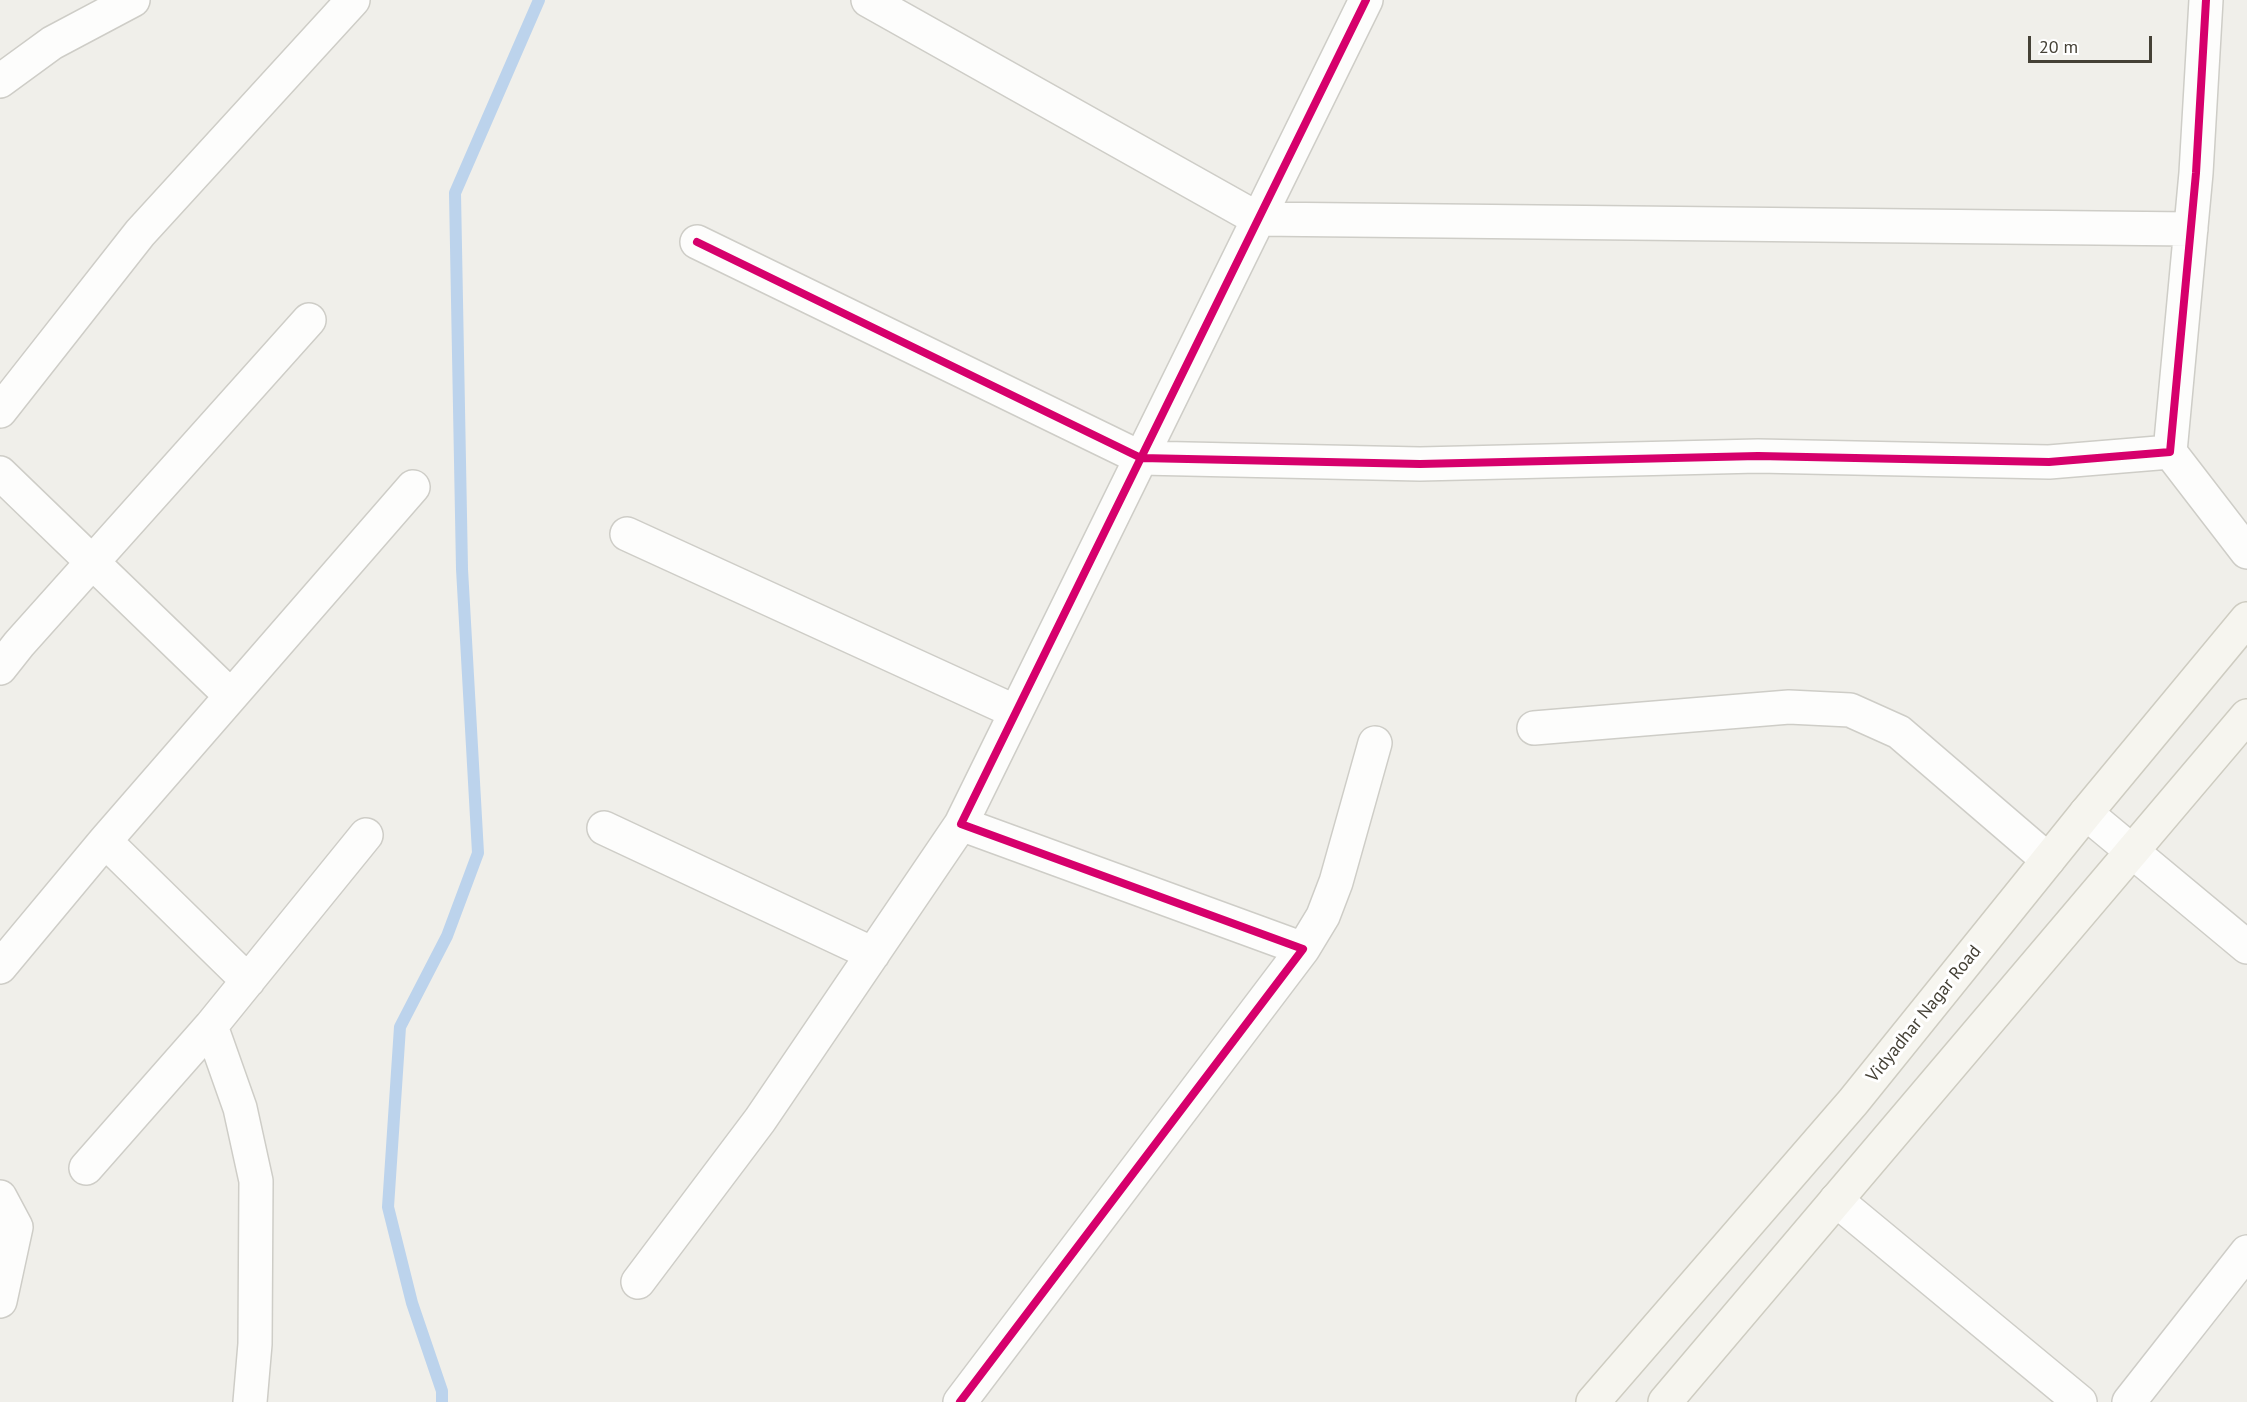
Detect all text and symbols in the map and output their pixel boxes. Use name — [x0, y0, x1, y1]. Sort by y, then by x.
scale bar — [2031, 24, 2156, 62]
text: 20 m — [2039, 35, 2078, 58]
street label: Vidyadhar Nagar Road — [1862, 941, 1986, 1087]

